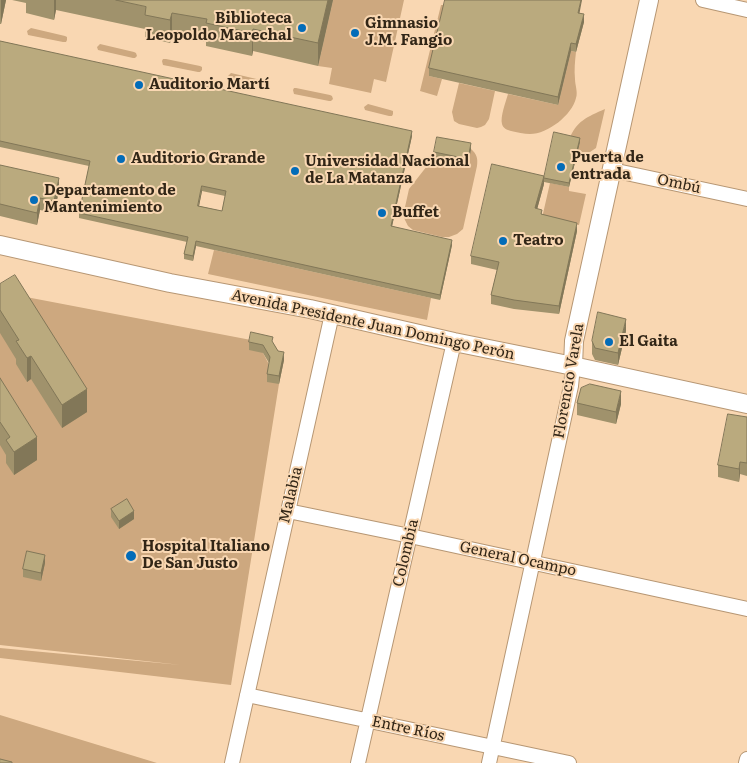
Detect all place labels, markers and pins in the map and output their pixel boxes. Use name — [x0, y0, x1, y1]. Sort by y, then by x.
place label: Biblioteca Leopoldo Marechal — [146, 10, 292, 45]
place label: Gimnasio J.M. Fangio — [365, 15, 452, 50]
marker: Biblioteca Leopoldo Marechal — [296, 22, 308, 34]
marker: Gimnasio J.M. Fangio — [349, 27, 361, 39]
place label: Auditorio Martí — [149, 76, 270, 94]
marker: Auditorio Martí — [133, 79, 145, 91]
place label: Puerta de entrada — [571, 149, 644, 184]
place label: Auditorio Grande — [131, 150, 265, 168]
marker: Auditorio Grande — [115, 153, 127, 165]
place label: Universidad Nacional de La Matanza — [305, 153, 469, 188]
marker: Puerta de entrada — [555, 161, 567, 173]
marker: Universidad Nacional de La Matanza — [289, 165, 301, 177]
place label: Departamento de Mantenimiento — [44, 182, 176, 217]
marker: Departamento de Mantenimiento — [28, 194, 40, 206]
place label: Buffet — [392, 204, 439, 222]
marker: Buffet — [376, 207, 388, 219]
place label: Teatro — [513, 232, 564, 250]
marker: Teatro — [497, 235, 509, 247]
place label: El Gaita — [619, 333, 678, 351]
marker: El Gaita — [603, 336, 615, 348]
place label: Hospital Italiano De San Justo — [142, 538, 270, 573]
marker: Hospital Italiano De San Justo — [124, 549, 138, 563]

